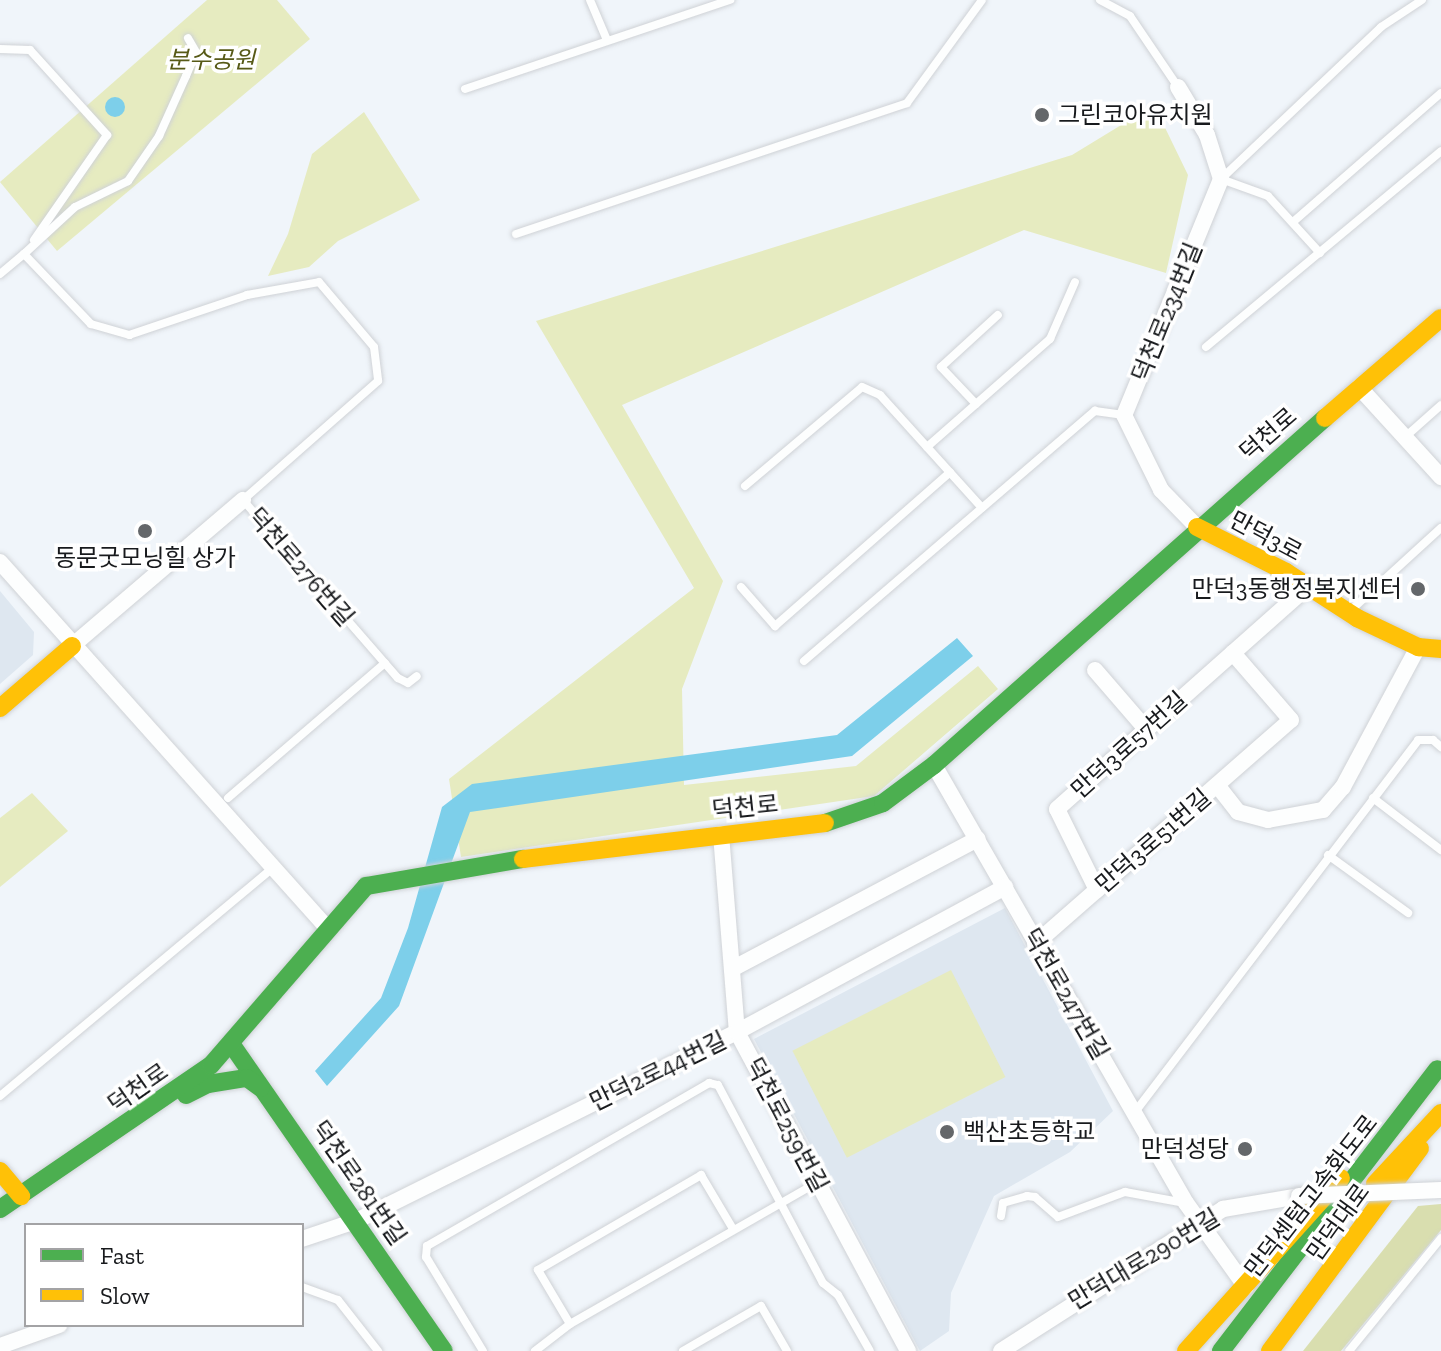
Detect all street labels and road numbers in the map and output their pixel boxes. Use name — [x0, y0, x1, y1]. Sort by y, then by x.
street label: 덕천로234번길 — [1126, 238, 1208, 386]
street label: 덕천로 — [1234, 401, 1302, 467]
street label: 덕천로276번길 — [242, 502, 360, 632]
street label: 만덕3로 — [1225, 505, 1307, 567]
street label: 만덕3로57번길 — [1065, 686, 1193, 804]
street label: 만덕3로51번길 — [1089, 783, 1217, 899]
street label: 덕천로 — [711, 789, 779, 825]
street label: 덕천로247번길 — [1017, 923, 1115, 1065]
street label: 만덕2로44번길 — [585, 1025, 731, 1117]
street label: 덕천로259번길 — [740, 1053, 834, 1197]
street label: 덕천로 — [103, 1057, 173, 1119]
street label: 만덕센텀고속화도로 — [1238, 1109, 1384, 1283]
street label: 덕천로281번길 — [306, 1115, 412, 1251]
street label: 만덕대로 — [1300, 1178, 1376, 1266]
street label: 만덕대로290번길 — [1063, 1203, 1225, 1315]

